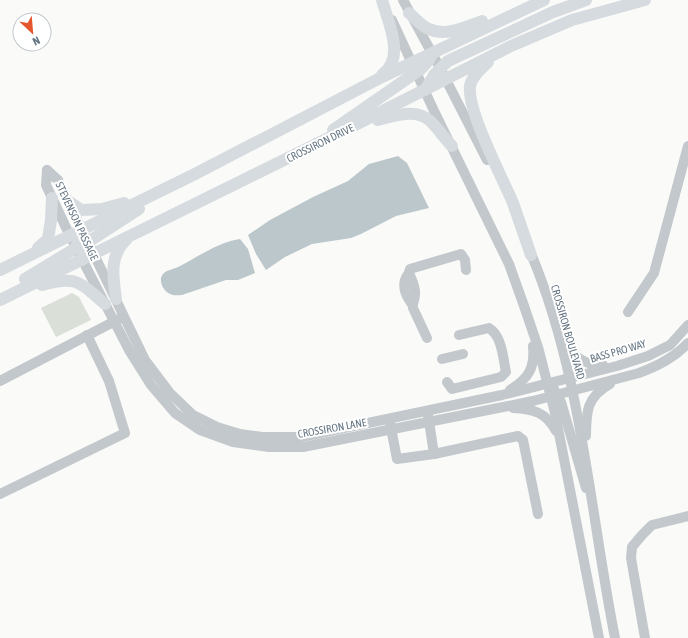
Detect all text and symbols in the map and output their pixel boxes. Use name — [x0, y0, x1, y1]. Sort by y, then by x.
north arrow — [12, 12, 52, 52]
text: N — [31, 34, 42, 48]
street label: CROSSIRON DRIVE — [284, 121, 356, 164]
street label: STEVENSON PASSAGE — [54, 180, 101, 262]
street label: CROSSIRON BOULEVARD — [549, 283, 587, 381]
street label: BASS PRO WAY — [589, 337, 647, 365]
street label: CROSSIRON LANE — [297, 416, 368, 440]

